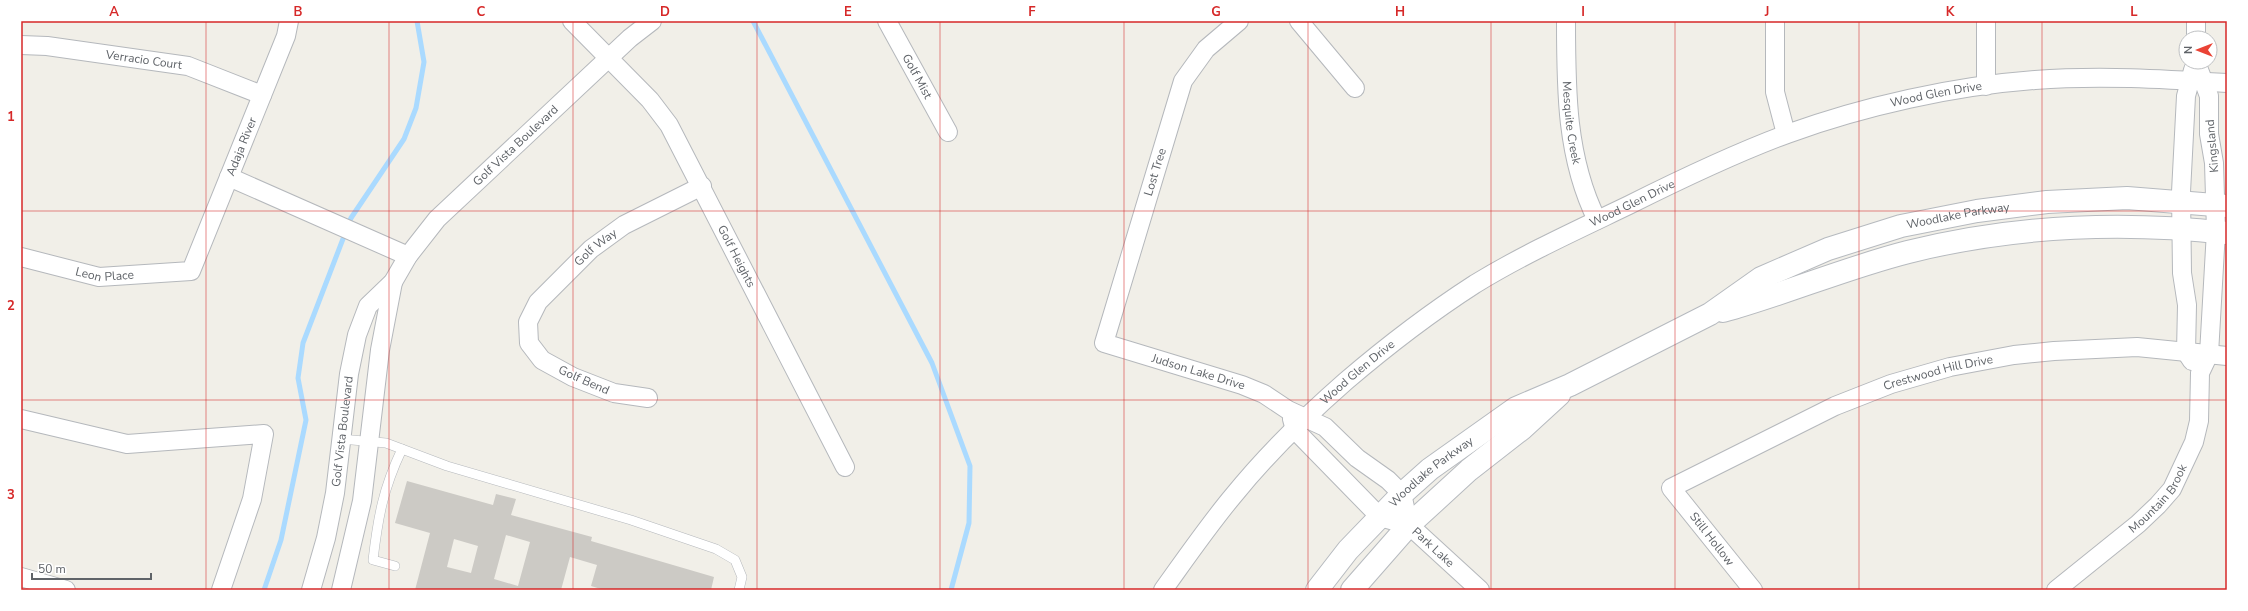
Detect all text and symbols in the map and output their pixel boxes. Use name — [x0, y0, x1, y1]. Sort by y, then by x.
text: A — [109, 3, 119, 21]
text: B — [294, 3, 303, 21]
text: C — [477, 3, 486, 21]
text: D — [660, 3, 670, 21]
text: E — [844, 3, 852, 21]
text: F — [1028, 3, 1036, 21]
text: G — [1211, 3, 1221, 21]
text: H — [1395, 3, 1405, 21]
text: I — [1581, 3, 1585, 21]
text: J — [1764, 3, 1769, 21]
text: K — [1946, 3, 1955, 21]
text: L — [2130, 3, 2138, 21]
north arrow — [2178, 30, 2218, 70]
street label: Verracio Court — [104, 46, 184, 73]
text: N — [2181, 46, 2196, 54]
street label: Golf Mist — [899, 51, 937, 102]
street label: Wood Glen Drive — [1889, 78, 1983, 111]
street label: Mesquite Creek — [1559, 81, 1585, 167]
street label: Golf Vista Boulevard — [469, 101, 562, 189]
text: 1 — [7, 108, 15, 126]
street label: Adaja River — [222, 114, 261, 178]
street label: Kingsland — [2202, 119, 2222, 173]
street label: Lost Tree — [1140, 146, 1170, 198]
street label: Wood Glen Drive — [1587, 176, 1678, 231]
street label: Woodlake Parkway — [1905, 199, 2011, 233]
street label: Golf Heights — [714, 222, 759, 290]
street label: Golf Way — [571, 224, 621, 269]
street label: Leon Place — [74, 263, 134, 285]
text: 2 — [7, 297, 15, 315]
street label: Wood Glen Drive — [1317, 336, 1398, 408]
street label: Judson Lake Drive — [1149, 350, 1247, 393]
street label: Crestwood Hill Drive — [1881, 351, 1994, 394]
street label: Golf Bend — [556, 362, 612, 398]
street label: Golf Vista Boulevard — [328, 375, 357, 488]
street label: Woodlake Parkway — [1385, 432, 1477, 511]
street label: Mountain Brook — [2125, 461, 2191, 537]
text: 3 — [7, 486, 15, 504]
street label: Still Hollow — [1686, 509, 1738, 569]
street label: Park Lake — [1409, 524, 1458, 571]
scale bar — [32, 555, 151, 581]
text: 50 m — [38, 561, 66, 577]

